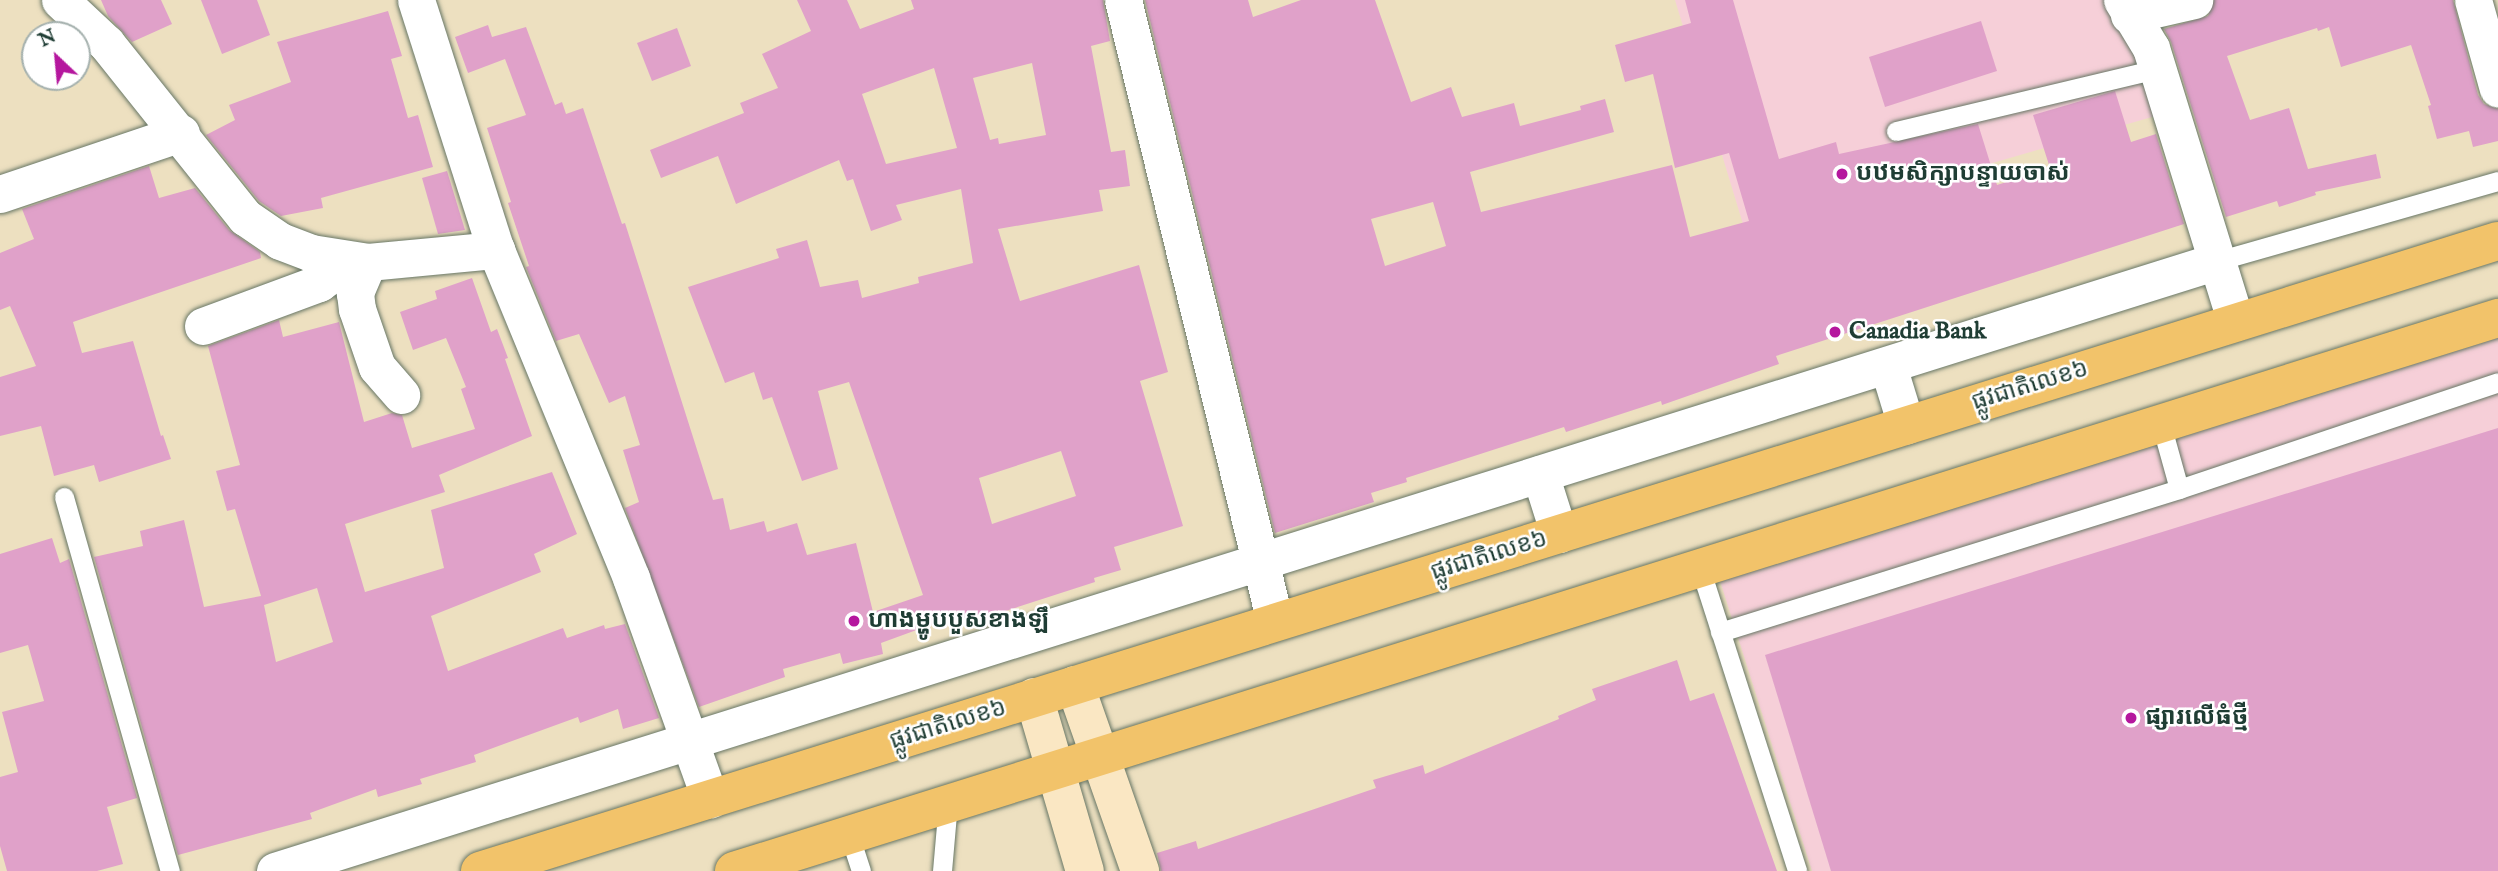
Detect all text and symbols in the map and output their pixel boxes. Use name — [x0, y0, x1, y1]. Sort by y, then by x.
north arrow — [21, 21, 91, 91]
text: N — [35, 25, 60, 53]
place label: បឋមសិក្សាបន្ទាយចាស់ — [1856, 160, 2070, 188]
marker: បឋមសិក្សាបន្ទាយចាស់ — [1834, 166, 1850, 182]
place label: Canadia Bank — [1849, 318, 1986, 346]
marker: Canadia Bank — [1827, 324, 1843, 340]
street label: ផ្លូវជាតិលេខ៦ — [1968, 355, 2092, 417]
street label: ផ្លូវជាតិលេខ៦ — [1427, 525, 1551, 587]
place label: ហាងម្ហូបបួសខាងឡឹ — [868, 607, 1049, 635]
marker: ហាងម្ហូបបួសខាងឡឹ — [846, 613, 862, 629]
street label: ផ្លូវជាតិលេខ៦ — [886, 694, 1010, 756]
place label: ផ្សារលើធំថ្មី — [2145, 704, 2248, 732]
marker: ផ្សារលើធំថ្មី — [2123, 710, 2139, 726]

